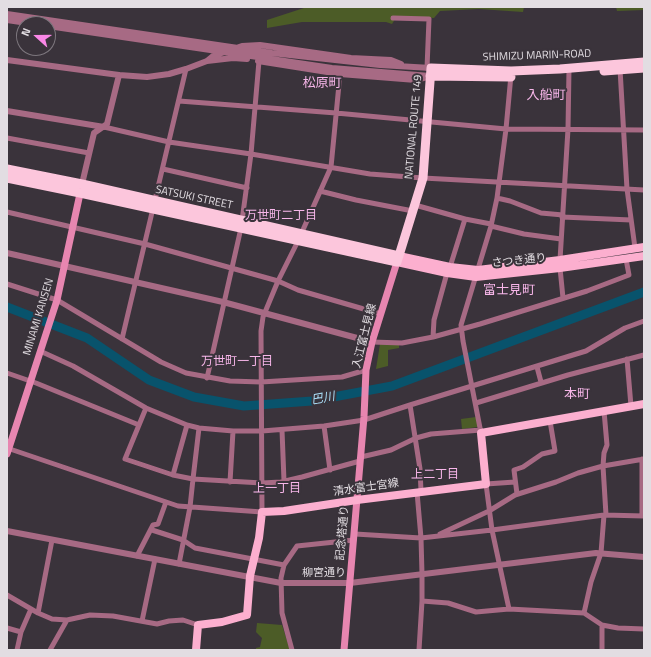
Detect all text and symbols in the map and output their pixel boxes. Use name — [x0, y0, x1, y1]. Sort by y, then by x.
north arrow — [16, 16, 56, 56]
text: N — [17, 26, 35, 38]
street label: SHIMIZU MARIN-ROAD — [483, 48, 591, 64]
street label: NATIONAL ROUTE 149 — [403, 74, 425, 180]
district label: 松原町 — [303, 76, 341, 92]
district label: 入船町 — [527, 88, 565, 104]
street label: SATSUKI STREET — [154, 183, 234, 213]
district label: 万世町二丁目 — [245, 209, 317, 223]
street label: さつき通り — [491, 252, 547, 270]
street label: MINAMI KANSEN — [21, 277, 57, 357]
district label: 富士見町 — [483, 283, 535, 299]
street label: 入江富士見線 — [351, 302, 379, 370]
district label: 万世町一丁目 — [201, 355, 273, 369]
district label: 本町 — [564, 387, 590, 403]
water label: 巴川 — [310, 390, 336, 408]
district label: 上二丁目 — [411, 468, 459, 482]
street label: 清水富士宮線 — [332, 477, 400, 499]
district label: 上一丁目 — [253, 482, 301, 496]
street label: 記念塔通り — [334, 505, 352, 561]
street label: 柳宮通り — [302, 566, 346, 580]

